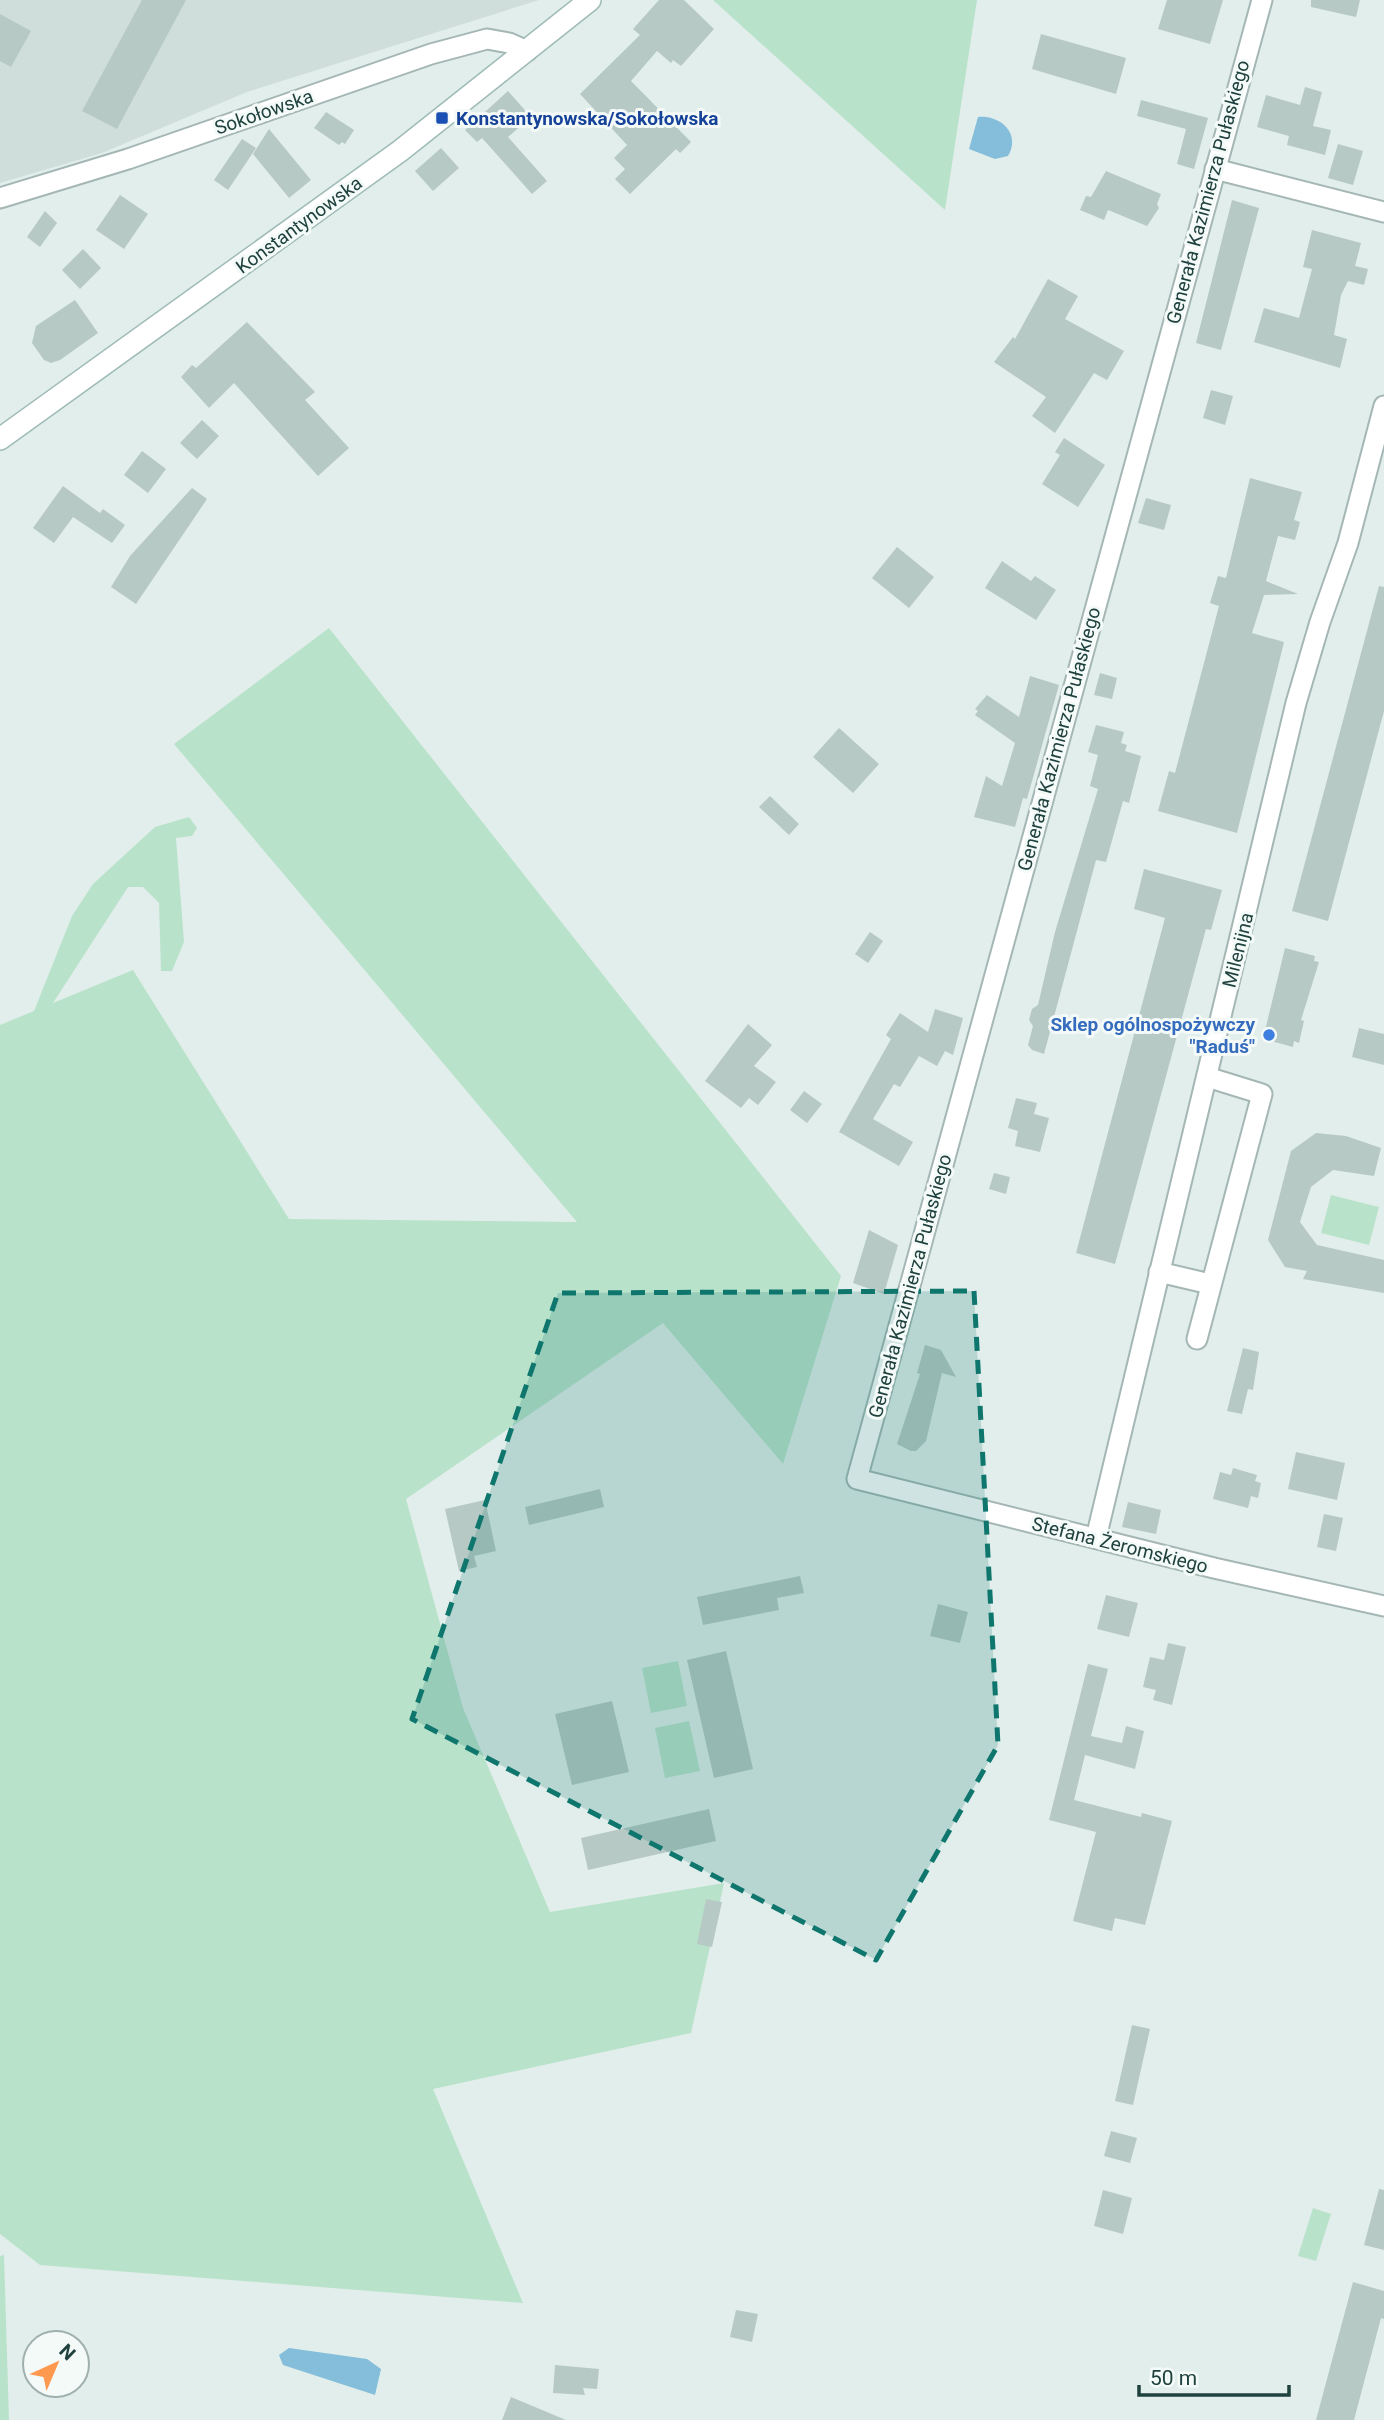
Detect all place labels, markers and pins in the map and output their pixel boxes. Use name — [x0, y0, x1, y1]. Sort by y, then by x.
place label: Konstantynowska/Sokołowska — [456, 107, 719, 130]
marker: Konstantynowska/Sokołowska — [434, 110, 450, 126]
place label: Sklep ogólnospożywczy "Raduś" — [1050, 1013, 1255, 1058]
marker: Sklep ogólnospożywczy "Raduś" — [1261, 1027, 1277, 1043]

